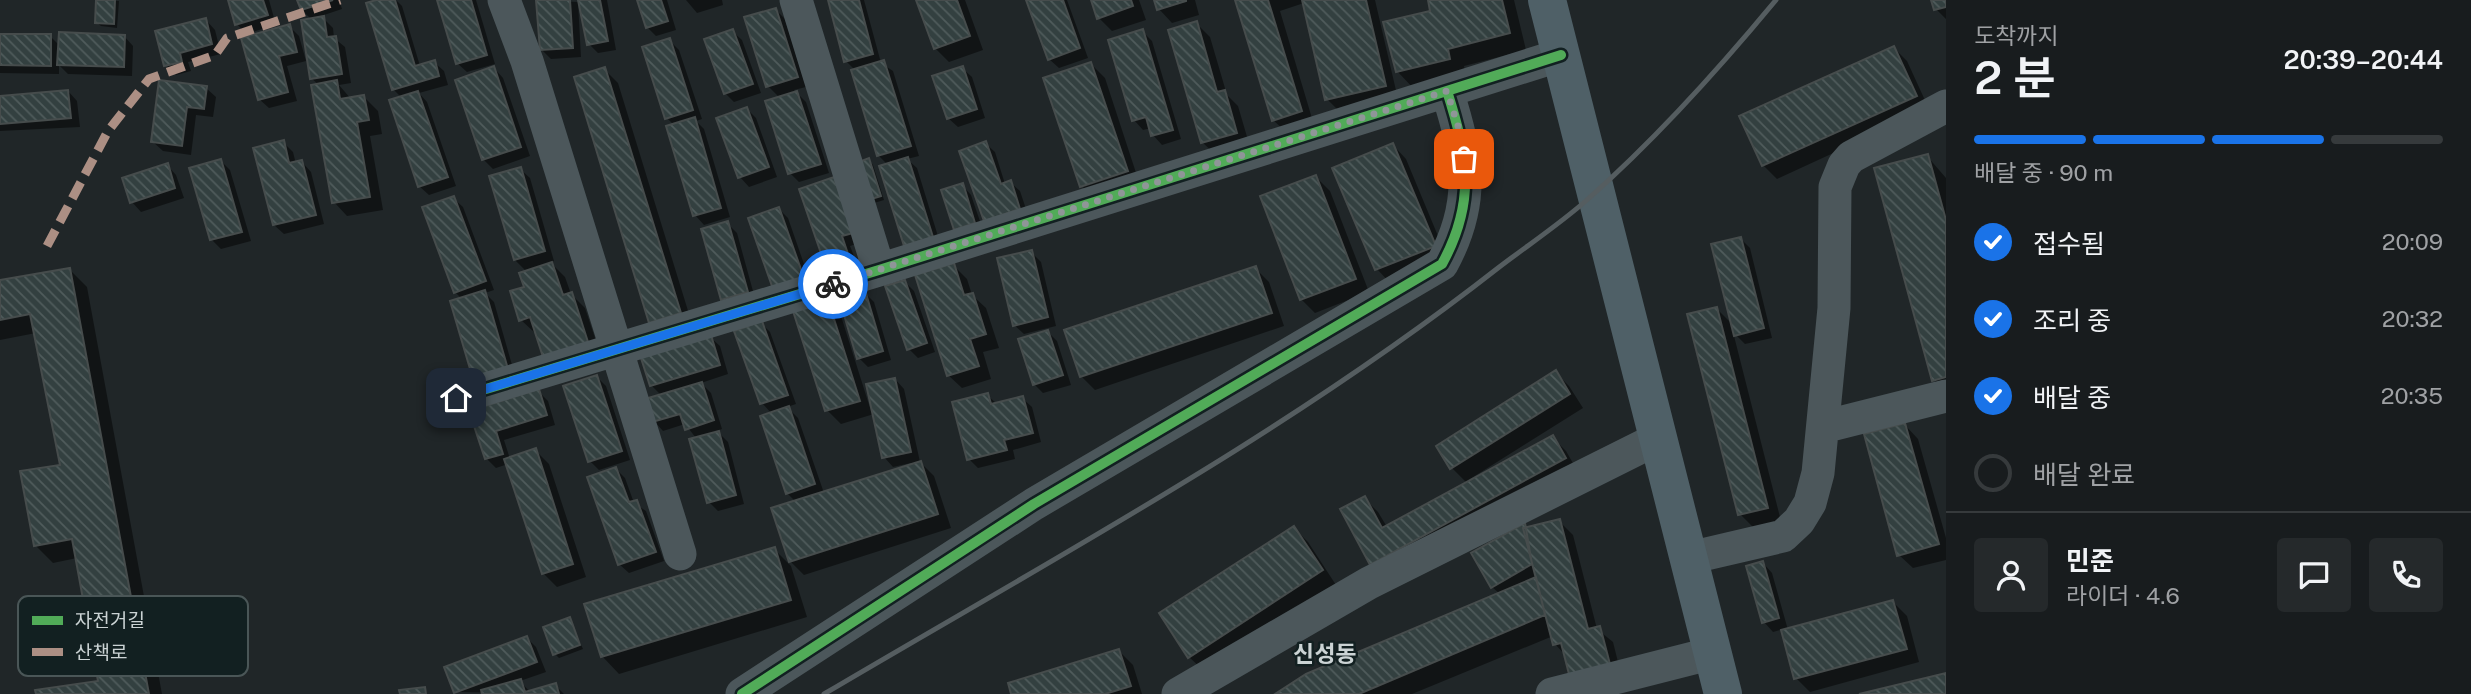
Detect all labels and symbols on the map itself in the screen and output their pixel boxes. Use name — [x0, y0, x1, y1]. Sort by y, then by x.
pin — [1434, 129, 1494, 189]
courier — [798, 249, 868, 319]
pin — [426, 368, 486, 428]
legend — [18, 596, 248, 676]
text: 자전거길 — [75, 609, 145, 631]
district label: 신성동 — [1293, 640, 1357, 667]
text: 산책로 — [75, 641, 127, 663]

